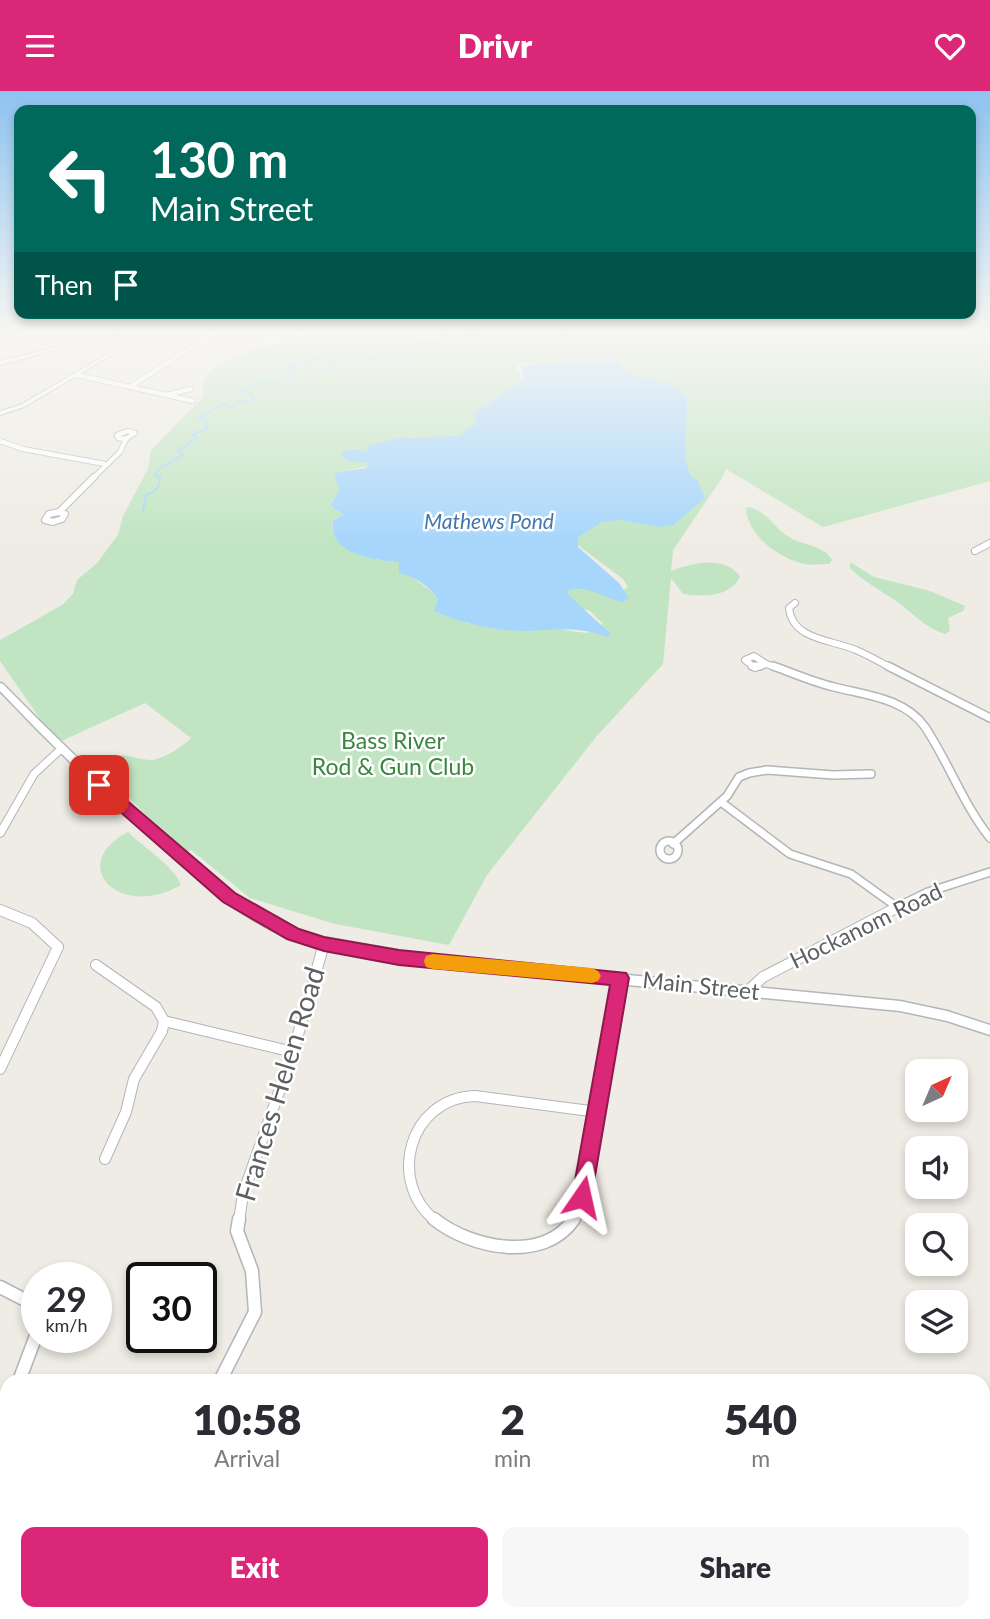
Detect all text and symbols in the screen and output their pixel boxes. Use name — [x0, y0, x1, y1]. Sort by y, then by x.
text: Drivr — [458, 26, 532, 65]
icon: menu — [21, 27, 59, 65]
icon: heart — [931, 27, 969, 65]
text: 130 m — [150, 130, 288, 188]
icon: left — [35, 133, 126, 224]
text: Main Street — [150, 189, 313, 228]
icon: arrive — [107, 266, 145, 304]
text: Then — [35, 269, 93, 301]
water label: Mathews Pond — [424, 508, 554, 533]
park label: Bass River Rod & Gun Club — [312, 726, 474, 780]
pin — [69, 755, 129, 815]
icon: arrive — [80, 766, 118, 804]
street label: Hockanom Road — [785, 876, 946, 974]
street label: Frances Helen Road — [227, 962, 331, 1205]
street label: Main Street — [641, 965, 762, 1005]
north arrow — [905, 1059, 968, 1122]
map controls — [905, 1059, 968, 1353]
button: sound — [905, 1136, 968, 1199]
position arrow — [545, 1160, 619, 1234]
button: search — [905, 1213, 968, 1276]
speed limit sign: 30 — [126, 1262, 217, 1353]
text: 29 — [46, 1277, 87, 1319]
button: layers — [905, 1290, 968, 1353]
text: km/h — [45, 1314, 88, 1336]
text: 10:58 — [193, 1394, 301, 1444]
text: 2 — [501, 1394, 525, 1444]
text: 540 — [724, 1394, 797, 1444]
text: Arrival — [214, 1444, 280, 1472]
text: min — [494, 1444, 531, 1472]
text: m — [751, 1444, 770, 1472]
button: Exit — [21, 1527, 488, 1607]
button: Share — [502, 1527, 969, 1607]

